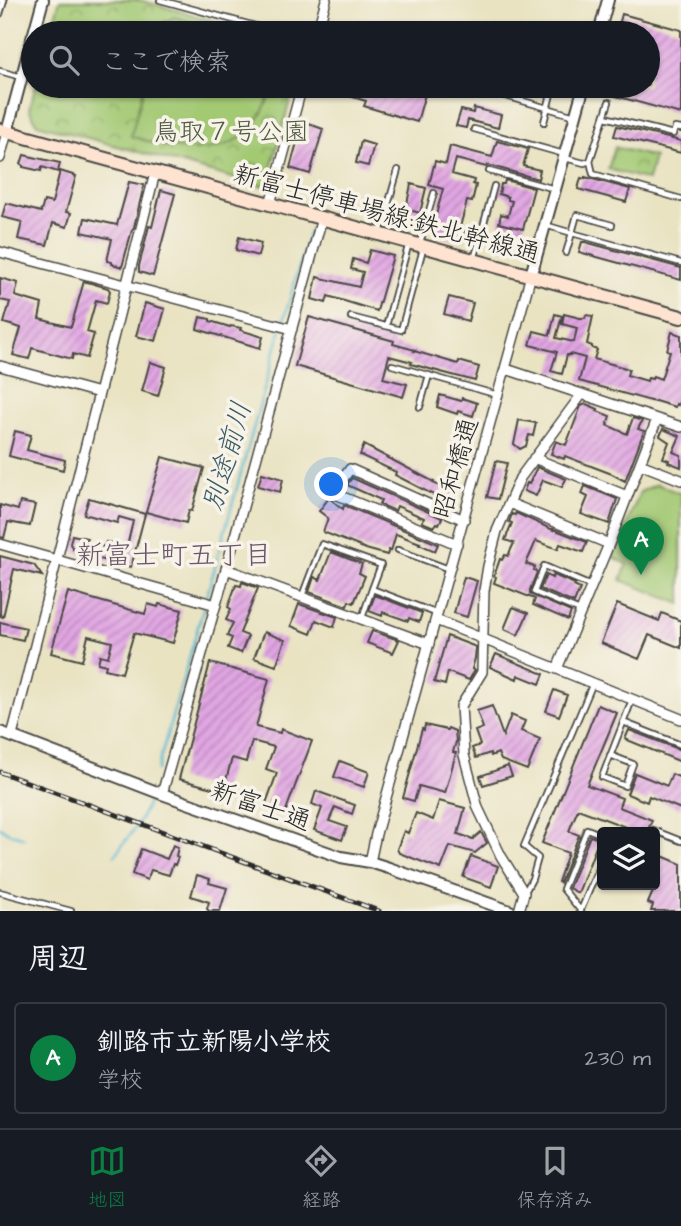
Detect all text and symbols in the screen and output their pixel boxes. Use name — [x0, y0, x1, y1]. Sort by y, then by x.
search box — [21, 21, 660, 98]
icon: search — [45, 41, 83, 79]
text: ここで検索 — [101, 44, 231, 80]
park label: 鳥取７号公園 — [153, 114, 309, 150]
street label: 新富士停車場線:鉄北幹線通 — [229, 156, 544, 272]
water label: 別途前川 — [193, 397, 262, 516]
street label: 昭和橋通 — [424, 413, 488, 523]
your location — [314, 467, 348, 501]
pin: A — [618, 517, 664, 575]
district label: 新富士町五丁目 — [76, 536, 272, 575]
street label: 新富士通 — [206, 772, 316, 840]
map controls — [597, 827, 660, 890]
button: layers — [597, 827, 660, 890]
text: 周辺 — [28, 938, 88, 980]
text: 釧路市立新陽小学校 — [97, 1024, 331, 1060]
text: A — [46, 1042, 60, 1074]
text: 230 m — [585, 1042, 651, 1074]
text: 学校 — [97, 1064, 143, 1096]
tab: 地図 — [88, 1142, 126, 1214]
tab: 経路 — [302, 1142, 341, 1214]
tab: 保存済み — [517, 1142, 593, 1214]

